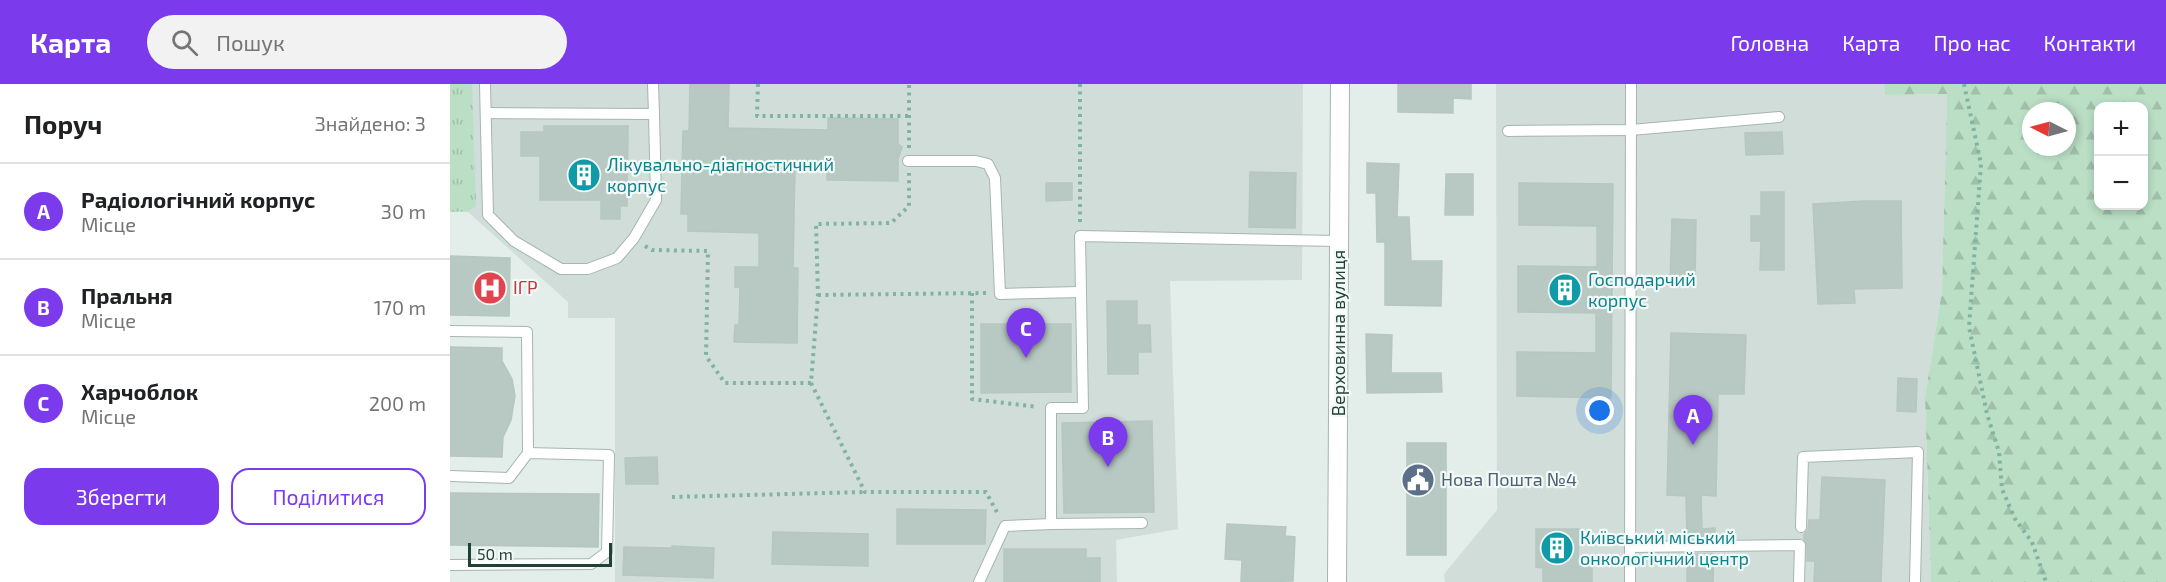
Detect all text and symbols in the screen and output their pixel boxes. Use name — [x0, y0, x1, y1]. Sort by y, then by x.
search box — [147, 15, 567, 69]
text: Карта — [30, 25, 111, 59]
icon: search — [168, 26, 201, 59]
text: Пошук — [216, 29, 285, 55]
text: Головна — [1730, 30, 1809, 55]
text: Карта — [1842, 30, 1900, 55]
text: Про нас — [1933, 30, 2011, 55]
text: Контакти — [2044, 30, 2136, 55]
north arrow — [2022, 102, 2076, 156]
map controls — [2094, 102, 2148, 210]
button: + — [2094, 102, 2148, 156]
text: Поруч — [24, 108, 102, 139]
text: Знайдено: 3 — [315, 111, 426, 135]
place label: Лікувально-діагностичний корпус — [607, 153, 834, 196]
button: − — [2094, 156, 2148, 210]
building icon: Лікувально-діагностичний корпус — [566, 157, 602, 193]
text: Радіологічний корпус — [81, 186, 315, 212]
text: A — [37, 199, 50, 223]
text: 30 m — [381, 199, 426, 223]
text: Місце — [81, 212, 136, 236]
street label: Верховинна вулиця — [1327, 250, 1349, 416]
place label: Господарчий корпус — [1588, 268, 1696, 311]
hospital icon: ІГР — [472, 270, 508, 306]
building icon: Господарчий корпус — [1547, 272, 1583, 308]
place label: ІГР — [513, 276, 538, 298]
text: Пральня — [81, 282, 173, 308]
text: B — [37, 295, 50, 319]
text: 170 m — [374, 295, 426, 319]
text: Місце — [81, 308, 136, 332]
pin: C — [1006, 308, 1046, 358]
text: Харчоблок — [81, 378, 198, 404]
text: C — [38, 391, 49, 415]
text: 200 m — [369, 391, 426, 415]
your location — [1585, 396, 1614, 425]
pin: A — [1674, 396, 1712, 445]
text: Місце — [81, 404, 136, 428]
pin: B — [1088, 418, 1128, 467]
public building icon: Нова Пошта №4 — [1400, 462, 1436, 498]
button: Зберегти — [24, 468, 219, 525]
button: Поділитися — [231, 468, 426, 525]
place label: Нова Пошта №4 — [1441, 468, 1577, 490]
place label: Київський міський онкологічний центр — [1580, 526, 1749, 569]
building icon: Київський міський онкологічний центр — [1539, 530, 1575, 566]
scale bar — [468, 540, 612, 568]
text: 50 m — [477, 544, 513, 563]

